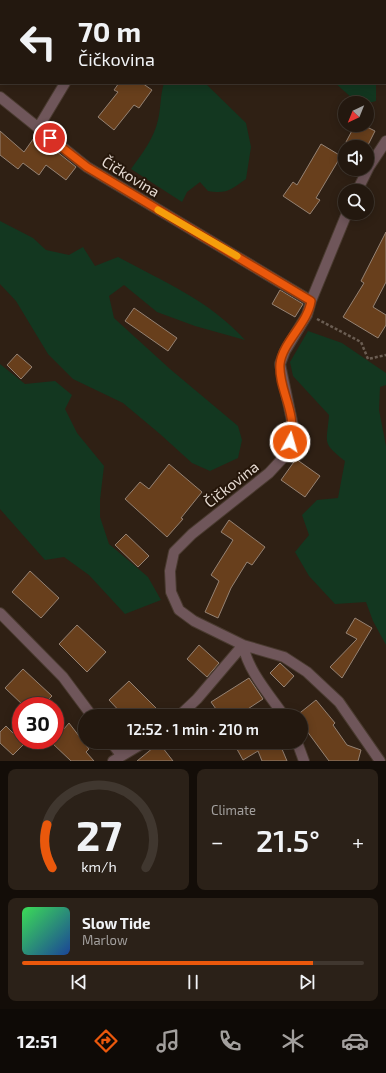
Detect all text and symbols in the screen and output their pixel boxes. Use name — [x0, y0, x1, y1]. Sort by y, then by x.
text: 70 m — [78, 14, 141, 48]
icon: left — [12, 16, 64, 68]
text: Čičkovina — [78, 48, 155, 70]
north arrow — [338, 96, 374, 132]
map controls — [338, 96, 374, 220]
pin — [33, 121, 67, 155]
icon: arrive — [39, 127, 61, 149]
button: sound — [338, 140, 374, 176]
street label: Čičkovina — [99, 152, 163, 200]
button: search — [338, 184, 374, 220]
position arrow — [269, 421, 311, 463]
street label: Čičkovina — [200, 457, 262, 511]
speed limit sign: 30 — [12, 697, 64, 749]
text: 12:52 · 1 min · 210 m — [127, 720, 259, 738]
text: Climate — [211, 802, 256, 818]
text: 27 — [75, 808, 122, 858]
text: 21.5° — [256, 822, 320, 858]
text: − — [211, 828, 224, 854]
text: + — [352, 828, 364, 854]
text: km/h — [81, 857, 116, 874]
text: Slow Tide — [82, 914, 150, 932]
text: Marlow — [82, 932, 128, 948]
icon: previous — [68, 971, 90, 993]
icon: pause — [182, 971, 204, 993]
icon: next — [296, 971, 318, 993]
icon: directions — [92, 1027, 120, 1055]
icon: music — [154, 1027, 182, 1055]
icon: phone — [216, 1027, 244, 1055]
icon: climate — [279, 1027, 307, 1055]
icon: car — [341, 1027, 369, 1055]
text: 12:51 — [17, 1030, 58, 1052]

